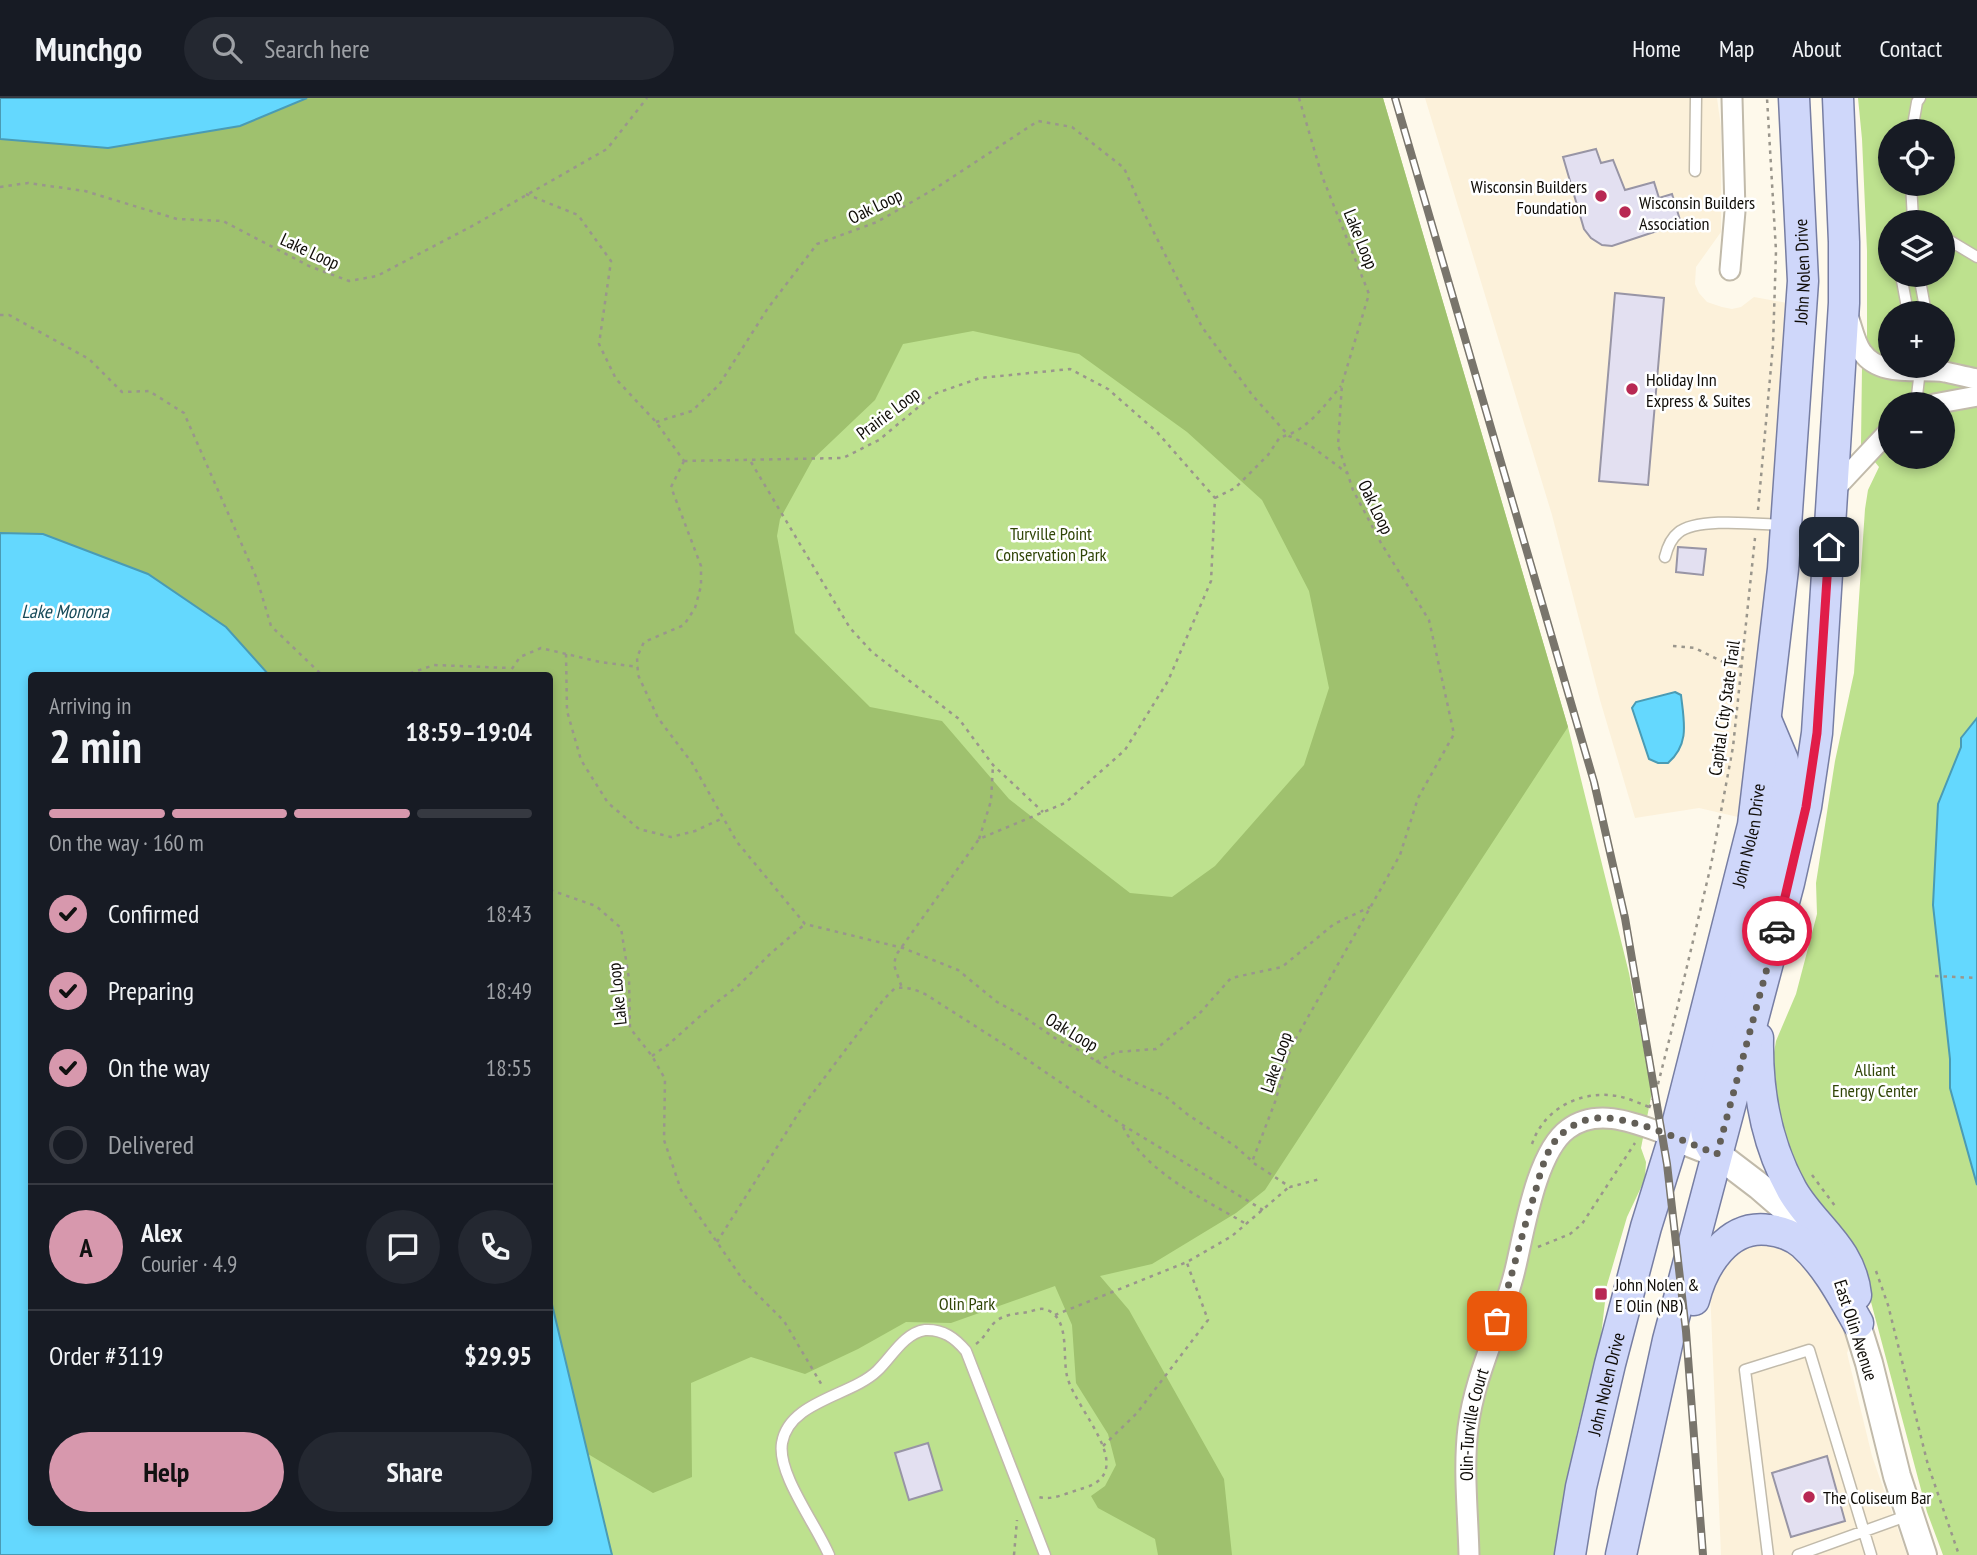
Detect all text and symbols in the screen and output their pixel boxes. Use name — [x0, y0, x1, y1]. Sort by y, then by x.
search box — [184, 17, 674, 80]
text: Munchgo — [35, 27, 142, 70]
icon: search — [208, 29, 246, 67]
text: Search here — [264, 32, 370, 65]
text: Home — [1632, 33, 1681, 64]
text: Map — [1719, 33, 1754, 64]
text: About — [1792, 33, 1841, 64]
text: Contact — [1879, 33, 1942, 64]
map controls — [1878, 119, 1955, 469]
button: locate — [1878, 119, 1955, 196]
place label: Wisconsin Builders Foundation — [1471, 175, 1587, 219]
street label: Oak Loop — [844, 183, 906, 229]
marker: Wisconsin Builders Foundation — [1593, 188, 1609, 204]
place label: Wisconsin Builders Association — [1639, 191, 1755, 235]
marker: Wisconsin Builders Association — [1617, 204, 1633, 220]
street label: Lake Loop — [1339, 206, 1383, 272]
button: layers — [1878, 210, 1955, 287]
street label: John Nolen Drive — [1788, 218, 1815, 326]
street label: Lake Loop — [277, 227, 343, 275]
button: + — [1878, 301, 1955, 378]
place label: Holiday Inn Express & Suites — [1646, 368, 1751, 412]
marker: Holiday Inn Express & Suites — [1624, 381, 1640, 397]
street label: Prairie Loop — [852, 382, 925, 444]
button: − — [1878, 392, 1955, 469]
street label: Oak Loop — [1353, 476, 1399, 538]
pin — [1799, 517, 1859, 577]
park label: Turville Point Conservation Park — [995, 522, 1107, 566]
icon: home — [1810, 528, 1848, 566]
water label: Lake Monona — [21, 599, 110, 623]
street label: Capital City State Trail — [1703, 638, 1745, 777]
text: Arriving in — [49, 691, 131, 720]
text: 18:59–19:04 — [405, 715, 532, 748]
text: 2 min — [49, 716, 142, 776]
street label: John Nolen Drive — [1726, 782, 1769, 891]
text: On the way · 160 m — [49, 828, 204, 857]
icon: check — [49, 895, 87, 933]
courier — [1742, 896, 1812, 966]
text: Confirmed — [108, 897, 199, 930]
text: 18:43 — [486, 899, 532, 928]
icon: car — [1758, 912, 1796, 950]
street label: Lake Loop — [602, 962, 632, 1026]
icon: check — [49, 972, 87, 1010]
text: Preparing — [108, 974, 194, 1007]
text: 18:49 — [486, 976, 532, 1005]
street label: Oak Loop — [1041, 1007, 1103, 1057]
street label: Lake Loop — [1255, 1029, 1297, 1095]
icon: check — [49, 1049, 87, 1087]
text: On the way — [108, 1051, 210, 1084]
text: 18:55 — [486, 1053, 532, 1082]
park label: Alliant Energy Center — [1832, 1058, 1918, 1102]
text: Delivered — [108, 1128, 194, 1161]
button: chat — [366, 1210, 440, 1284]
button: phone — [458, 1210, 532, 1284]
text: Alex — [141, 1216, 182, 1249]
text: A — [79, 1231, 93, 1264]
text: Courier · 4.9 — [141, 1249, 237, 1278]
place label: John Nolen & E Olin (NB) — [1614, 1273, 1699, 1317]
street label: East Olin Avenue — [1829, 1277, 1883, 1383]
marker: John Nolen & E Olin (NB) — [1593, 1286, 1609, 1302]
pin — [1467, 1291, 1527, 1351]
park label: Olin Park — [939, 1292, 995, 1315]
icon: bag — [1478, 1302, 1516, 1340]
street label: John Nolen Drive — [1582, 1330, 1629, 1439]
text: Order #3119 — [49, 1339, 164, 1372]
text: $29.95 — [464, 1339, 532, 1372]
street label: Olin-Turville Court — [1454, 1365, 1493, 1481]
button: Help — [49, 1432, 284, 1512]
button: Share — [298, 1432, 532, 1512]
place label: The Coliseum Bar — [1823, 1486, 1931, 1509]
marker: The Coliseum Bar — [1801, 1489, 1817, 1505]

